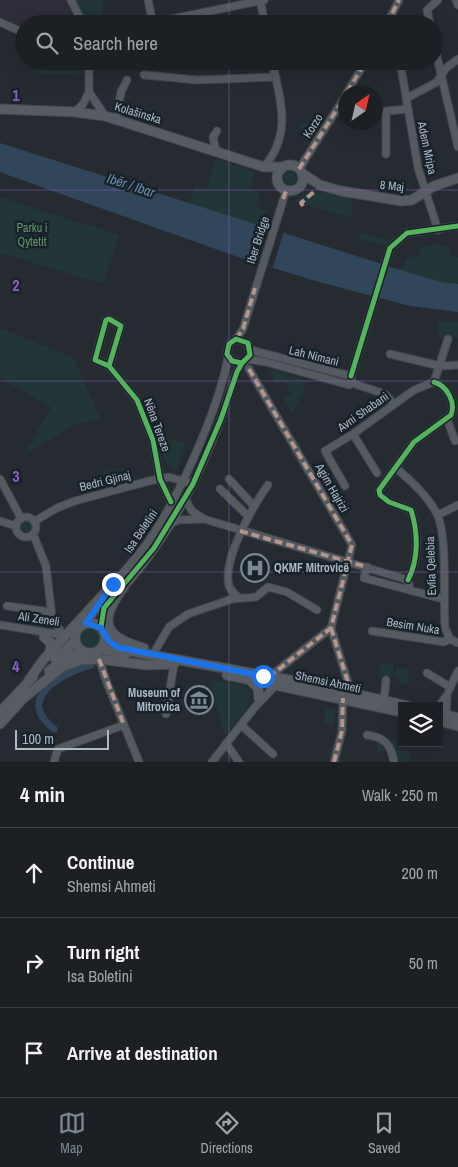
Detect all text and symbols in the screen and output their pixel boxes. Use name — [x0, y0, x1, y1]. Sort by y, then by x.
search box — [15, 15, 443, 70]
icon: search — [33, 29, 61, 57]
text: Search here — [73, 30, 158, 56]
text: 1 — [12, 84, 20, 106]
north arrow — [338, 85, 383, 130]
street label: Kolašinska — [113, 98, 164, 128]
street label: Korzo — [299, 111, 327, 141]
street label: Adem Mripa — [413, 119, 441, 176]
water label: Ibër / Ibar — [105, 169, 158, 202]
street label: 8 Maj — [379, 177, 405, 195]
street label: Iber Bridge — [243, 214, 273, 266]
park label: Parku i Qytetit — [16, 220, 48, 250]
text: 2 — [12, 274, 20, 296]
street label: Lah Nimani — [287, 342, 341, 370]
street label: Avni Shabani — [333, 389, 392, 436]
street label: Nëna Tereze — [140, 396, 174, 454]
street label: Agim Hajrizi — [311, 460, 352, 515]
text: 3 — [12, 465, 20, 487]
street label: Bedri Gjinaj — [78, 467, 132, 495]
street label: Isa Boletini — [121, 506, 161, 556]
street label: Evlia Qelebia — [422, 536, 440, 596]
hospital icon: QKMF Mitrovicë — [240, 553, 270, 583]
place label: QKMF Mitrovicë — [274, 560, 349, 576]
route end — [102, 573, 125, 596]
street label: Ali Zeneli — [16, 608, 61, 630]
street label: Besim Nuka — [385, 614, 441, 638]
text: 4 — [12, 655, 20, 677]
route start — [252, 665, 275, 688]
street label: Shemsi Ahmeti — [294, 667, 362, 697]
place label: Museum of Mitrovica — [128, 685, 181, 715]
museum icon: Museum of Mitrovica — [184, 685, 214, 715]
map controls — [398, 702, 443, 747]
button: layers — [398, 702, 443, 747]
scale bar — [15, 727, 109, 750]
text: 100 m — [22, 730, 54, 748]
text: 4 min — [20, 780, 65, 809]
text: Walk · 250 m — [362, 784, 438, 806]
text: Continue — [67, 849, 135, 875]
icon: ahead — [20, 859, 48, 887]
text: 200 m — [402, 862, 438, 884]
text: Shemsi Ahmeti — [67, 875, 156, 897]
text: Turn right — [67, 939, 139, 965]
icon: right — [20, 949, 48, 977]
text: 50 m — [409, 952, 438, 974]
text: Isa Boletini — [67, 965, 133, 987]
icon: arrive — [20, 1039, 48, 1067]
text: Arrive at destination — [67, 1040, 218, 1066]
tab: Map — [58, 1109, 86, 1157]
tab: Directions — [201, 1109, 253, 1157]
tab: Saved — [368, 1109, 400, 1157]

